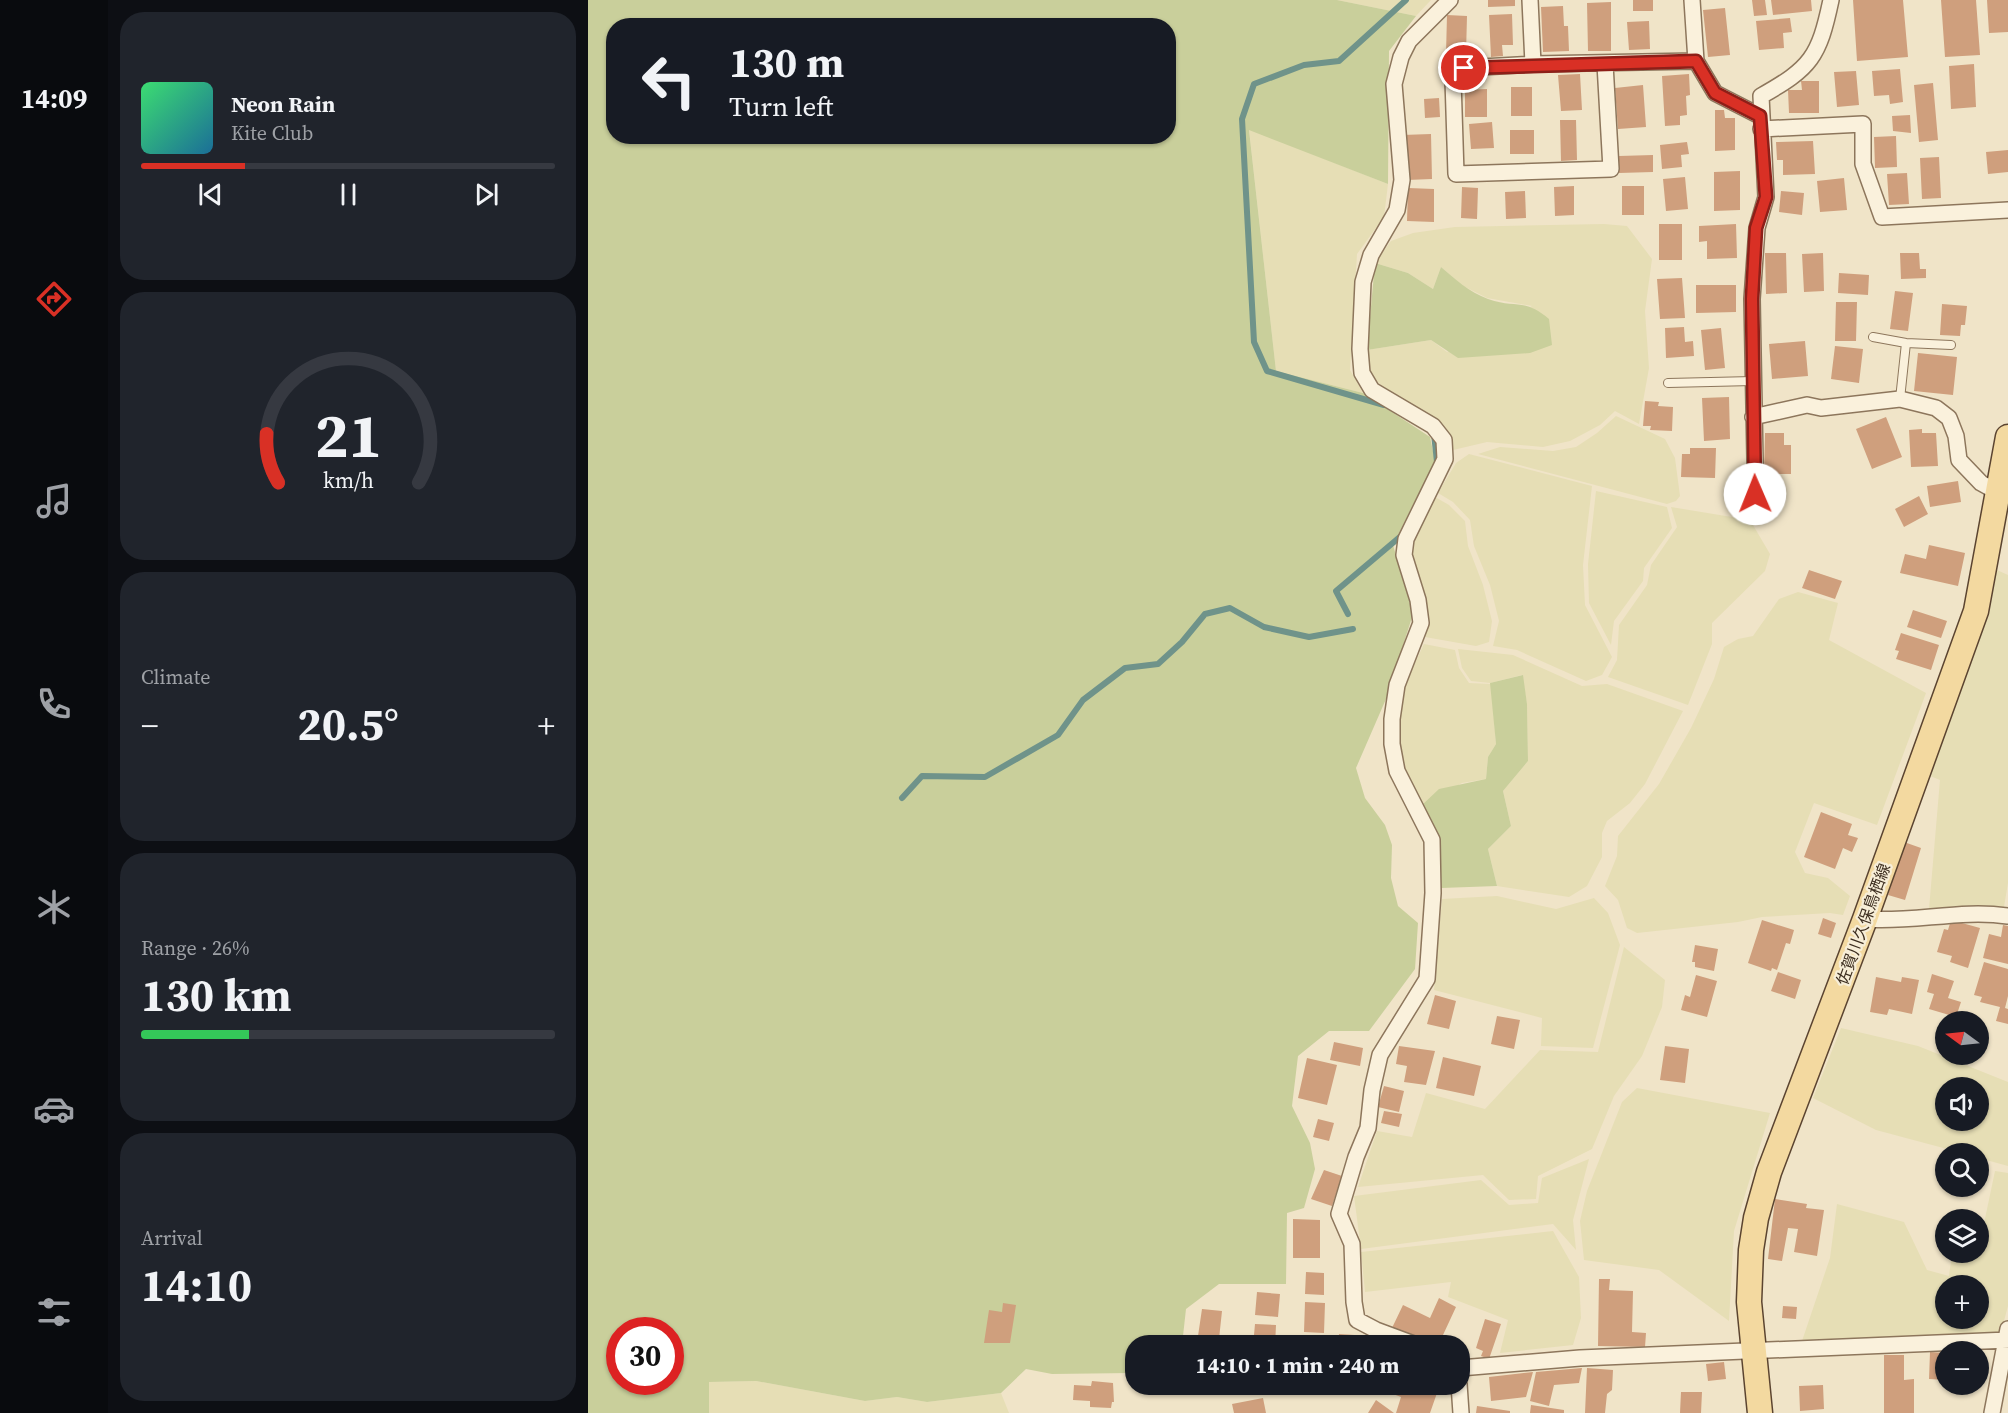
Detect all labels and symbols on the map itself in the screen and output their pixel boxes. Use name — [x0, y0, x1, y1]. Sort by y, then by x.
pin — [1438, 42, 1489, 93]
position arrow — [1723, 462, 1787, 526]
street label: 佐賀川久保鳥栖線 — [1831, 860, 1895, 988]
north arrow — [1935, 1011, 1989, 1065]
speed limit sign: 30 — [606, 1317, 684, 1395]

